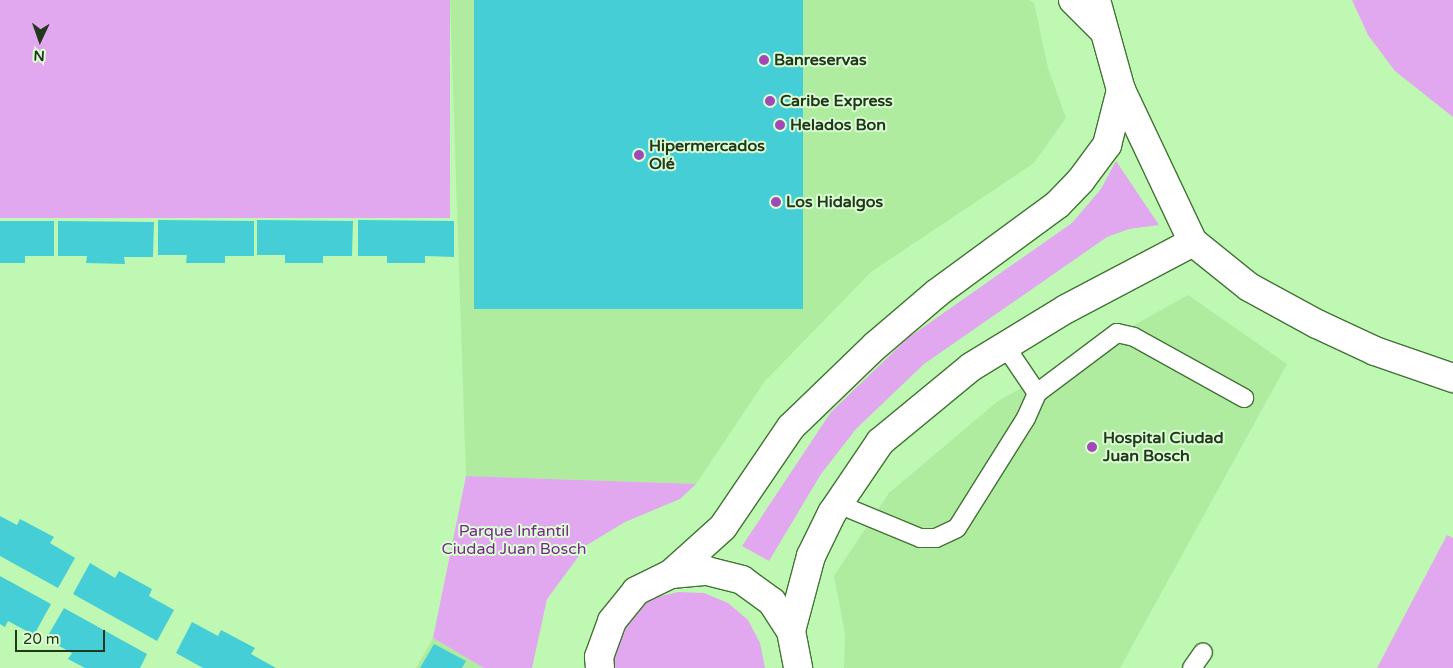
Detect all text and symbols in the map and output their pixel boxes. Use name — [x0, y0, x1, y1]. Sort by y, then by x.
north arrow — [15, 15, 65, 65]
text: N — [33, 47, 45, 64]
place label: Banreservas — [774, 50, 867, 70]
marker: Banreservas — [758, 54, 770, 66]
place label: Caribe Express — [780, 91, 893, 111]
marker: Caribe Express — [764, 95, 776, 107]
place label: Helados Bon — [790, 115, 886, 135]
marker: Helados Bon — [774, 119, 786, 131]
place label: Hipermercados Olé — [649, 136, 765, 174]
marker: Hipermercados Olé — [633, 149, 645, 161]
place label: Los Hidalgos — [786, 192, 883, 212]
marker: Los Hidalgos — [770, 196, 782, 208]
place label: Hospital Ciudad Juan Bosch — [1103, 428, 1224, 466]
marker: Hospital Ciudad Juan Bosch — [1085, 440, 1099, 454]
park label: Parque Infantil Ciudad Juan Bosch — [442, 521, 586, 559]
scale bar — [18, 620, 108, 652]
text: 20 m — [23, 630, 60, 648]

